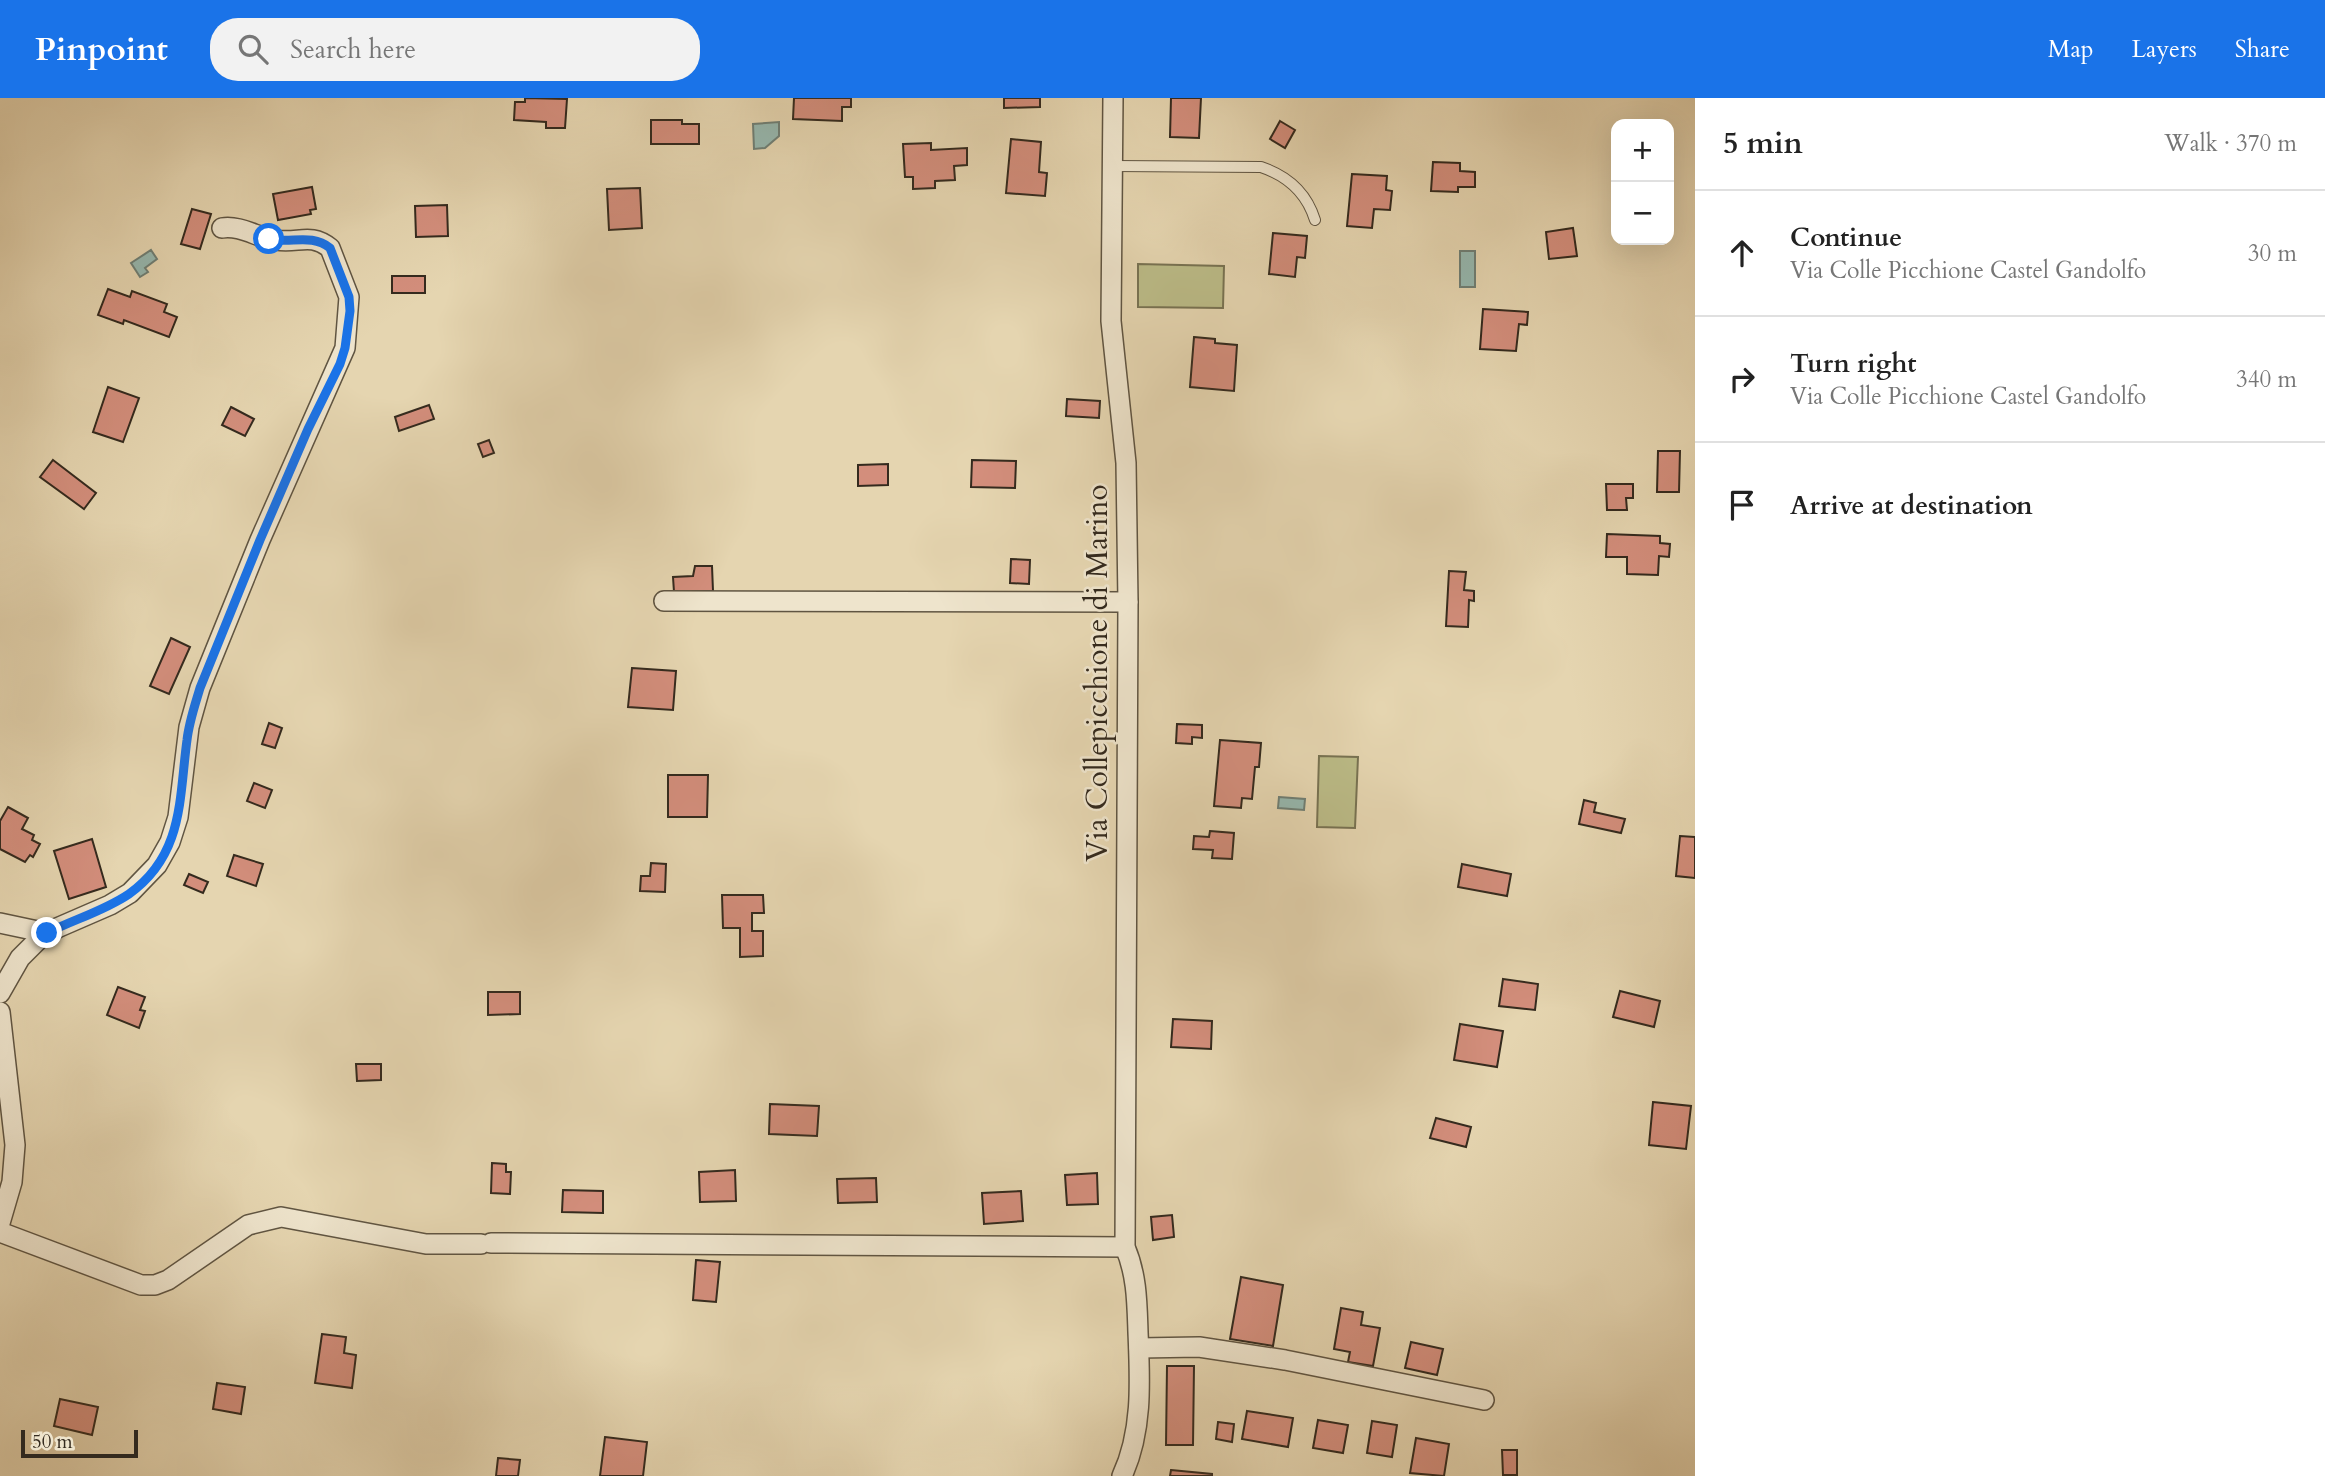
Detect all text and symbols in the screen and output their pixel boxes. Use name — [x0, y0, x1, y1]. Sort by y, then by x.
search box — [210, 18, 700, 81]
text: Pinpoint — [35, 27, 168, 72]
icon: search — [234, 30, 272, 68]
text: Search here — [290, 32, 416, 67]
text: Map — [2048, 33, 2094, 66]
text: Layers — [2132, 33, 2197, 66]
text: Share — [2235, 33, 2290, 66]
map controls — [1611, 119, 1674, 245]
button: + — [1611, 119, 1674, 182]
text: 5 min — [1723, 123, 1803, 164]
text: Walk · 370 m — [2164, 128, 2297, 159]
button: − — [1611, 182, 1674, 245]
text: Continue — [1790, 220, 1902, 255]
route start — [253, 223, 284, 254]
icon: ahead — [1723, 234, 1761, 272]
text: 30 m — [2248, 238, 2297, 269]
text: Via Colle Picchione Castel Gandolfo — [1790, 255, 2146, 286]
text: Turn right — [1790, 346, 1917, 381]
icon: right — [1723, 360, 1761, 398]
text: 340 m — [2236, 364, 2297, 395]
text: Via Colle Picchione Castel Gandolfo — [1790, 381, 2146, 412]
street label: Via Collepicchione di Marino — [1077, 484, 1118, 862]
icon: arrive — [1723, 486, 1761, 524]
text: Arrive at destination — [1790, 488, 2033, 523]
route end — [31, 917, 62, 948]
scale bar — [21, 1427, 138, 1459]
text: 50 m — [32, 1429, 73, 1455]

